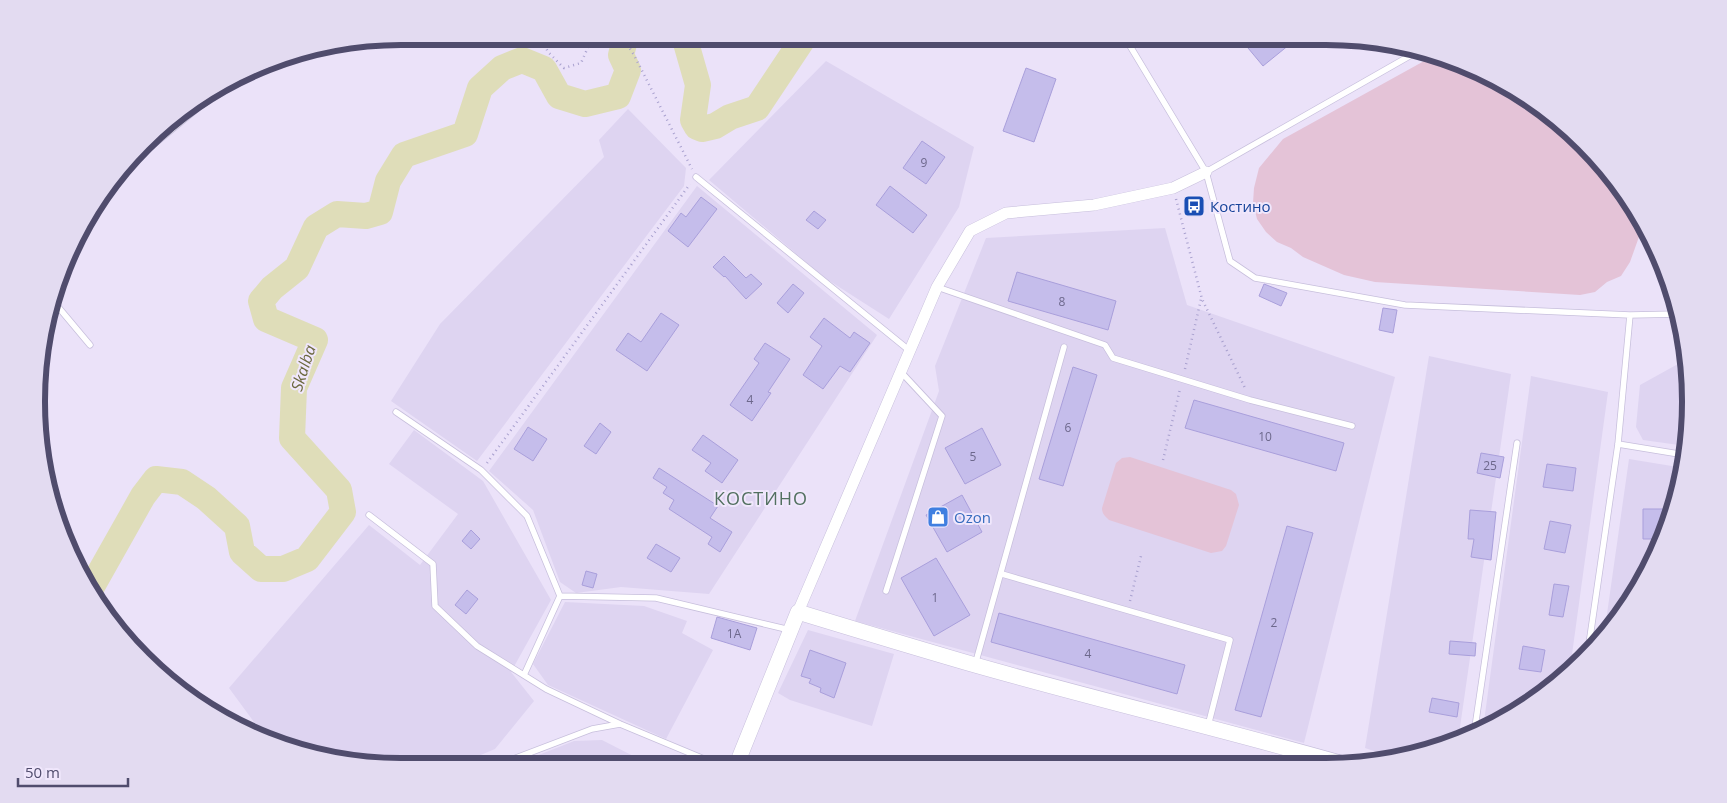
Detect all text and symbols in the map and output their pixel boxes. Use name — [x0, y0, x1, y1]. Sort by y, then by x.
house number: 9 — [921, 154, 928, 171]
bus stop icon: Костино — [1182, 194, 1206, 218]
place label: Костино — [1210, 196, 1270, 216]
house number: 8 — [1059, 293, 1066, 310]
water label: Skalba — [285, 342, 321, 394]
house number: 4 — [747, 391, 754, 408]
house number: 6 — [1065, 419, 1072, 436]
house number: 10 — [1258, 428, 1272, 445]
house number: 5 — [970, 448, 977, 465]
house number: 25 — [1483, 457, 1497, 474]
district label: КОСТИНО — [714, 486, 808, 510]
shop icon: Ozon — [926, 505, 950, 529]
place label: Ozon — [954, 507, 991, 527]
house number: 1 — [932, 589, 938, 606]
house number: 2 — [1271, 614, 1278, 631]
house number: 1А — [727, 625, 742, 642]
house number: 4 — [1085, 645, 1092, 662]
scale bar — [18, 756, 128, 788]
text: 50 m — [25, 762, 60, 782]

